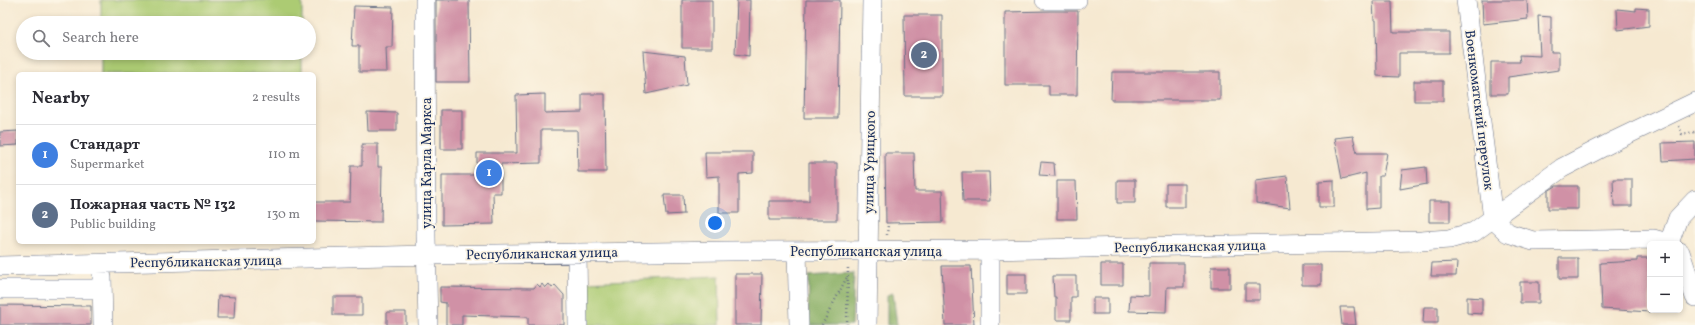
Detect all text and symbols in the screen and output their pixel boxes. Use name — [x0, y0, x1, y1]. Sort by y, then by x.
search box — [16, 16, 316, 60]
icon: search — [30, 27, 52, 49]
text: Search here — [62, 28, 139, 49]
street label: Военкоматский переулок — [1459, 29, 1498, 192]
pin: 2 — [911, 40, 937, 70]
text: Nearby — [32, 87, 90, 110]
text: 2 results — [252, 89, 300, 107]
street label: улица Карла Маркса — [418, 97, 437, 229]
street label: улица Урицкого — [860, 110, 881, 214]
text: Стандарт — [70, 135, 140, 156]
text: 1 — [42, 146, 48, 164]
text: 110 m — [268, 146, 300, 164]
text: Supermarket — [70, 156, 145, 174]
pin: 1 — [476, 158, 502, 188]
text: Пожарная часть № 132 — [70, 195, 236, 216]
text: 2 — [42, 206, 48, 224]
text: 130 m — [267, 206, 300, 224]
your location — [705, 213, 725, 233]
text: Public building — [70, 216, 156, 234]
street label: Республиканская улица — [1114, 237, 1266, 258]
map controls — [1647, 241, 1683, 313]
button: + — [1647, 241, 1683, 277]
street label: Республиканская улица — [790, 243, 942, 262]
street label: Республиканская улица — [466, 244, 618, 265]
street label: Республиканская улица — [130, 252, 282, 273]
button: − — [1647, 277, 1683, 313]

